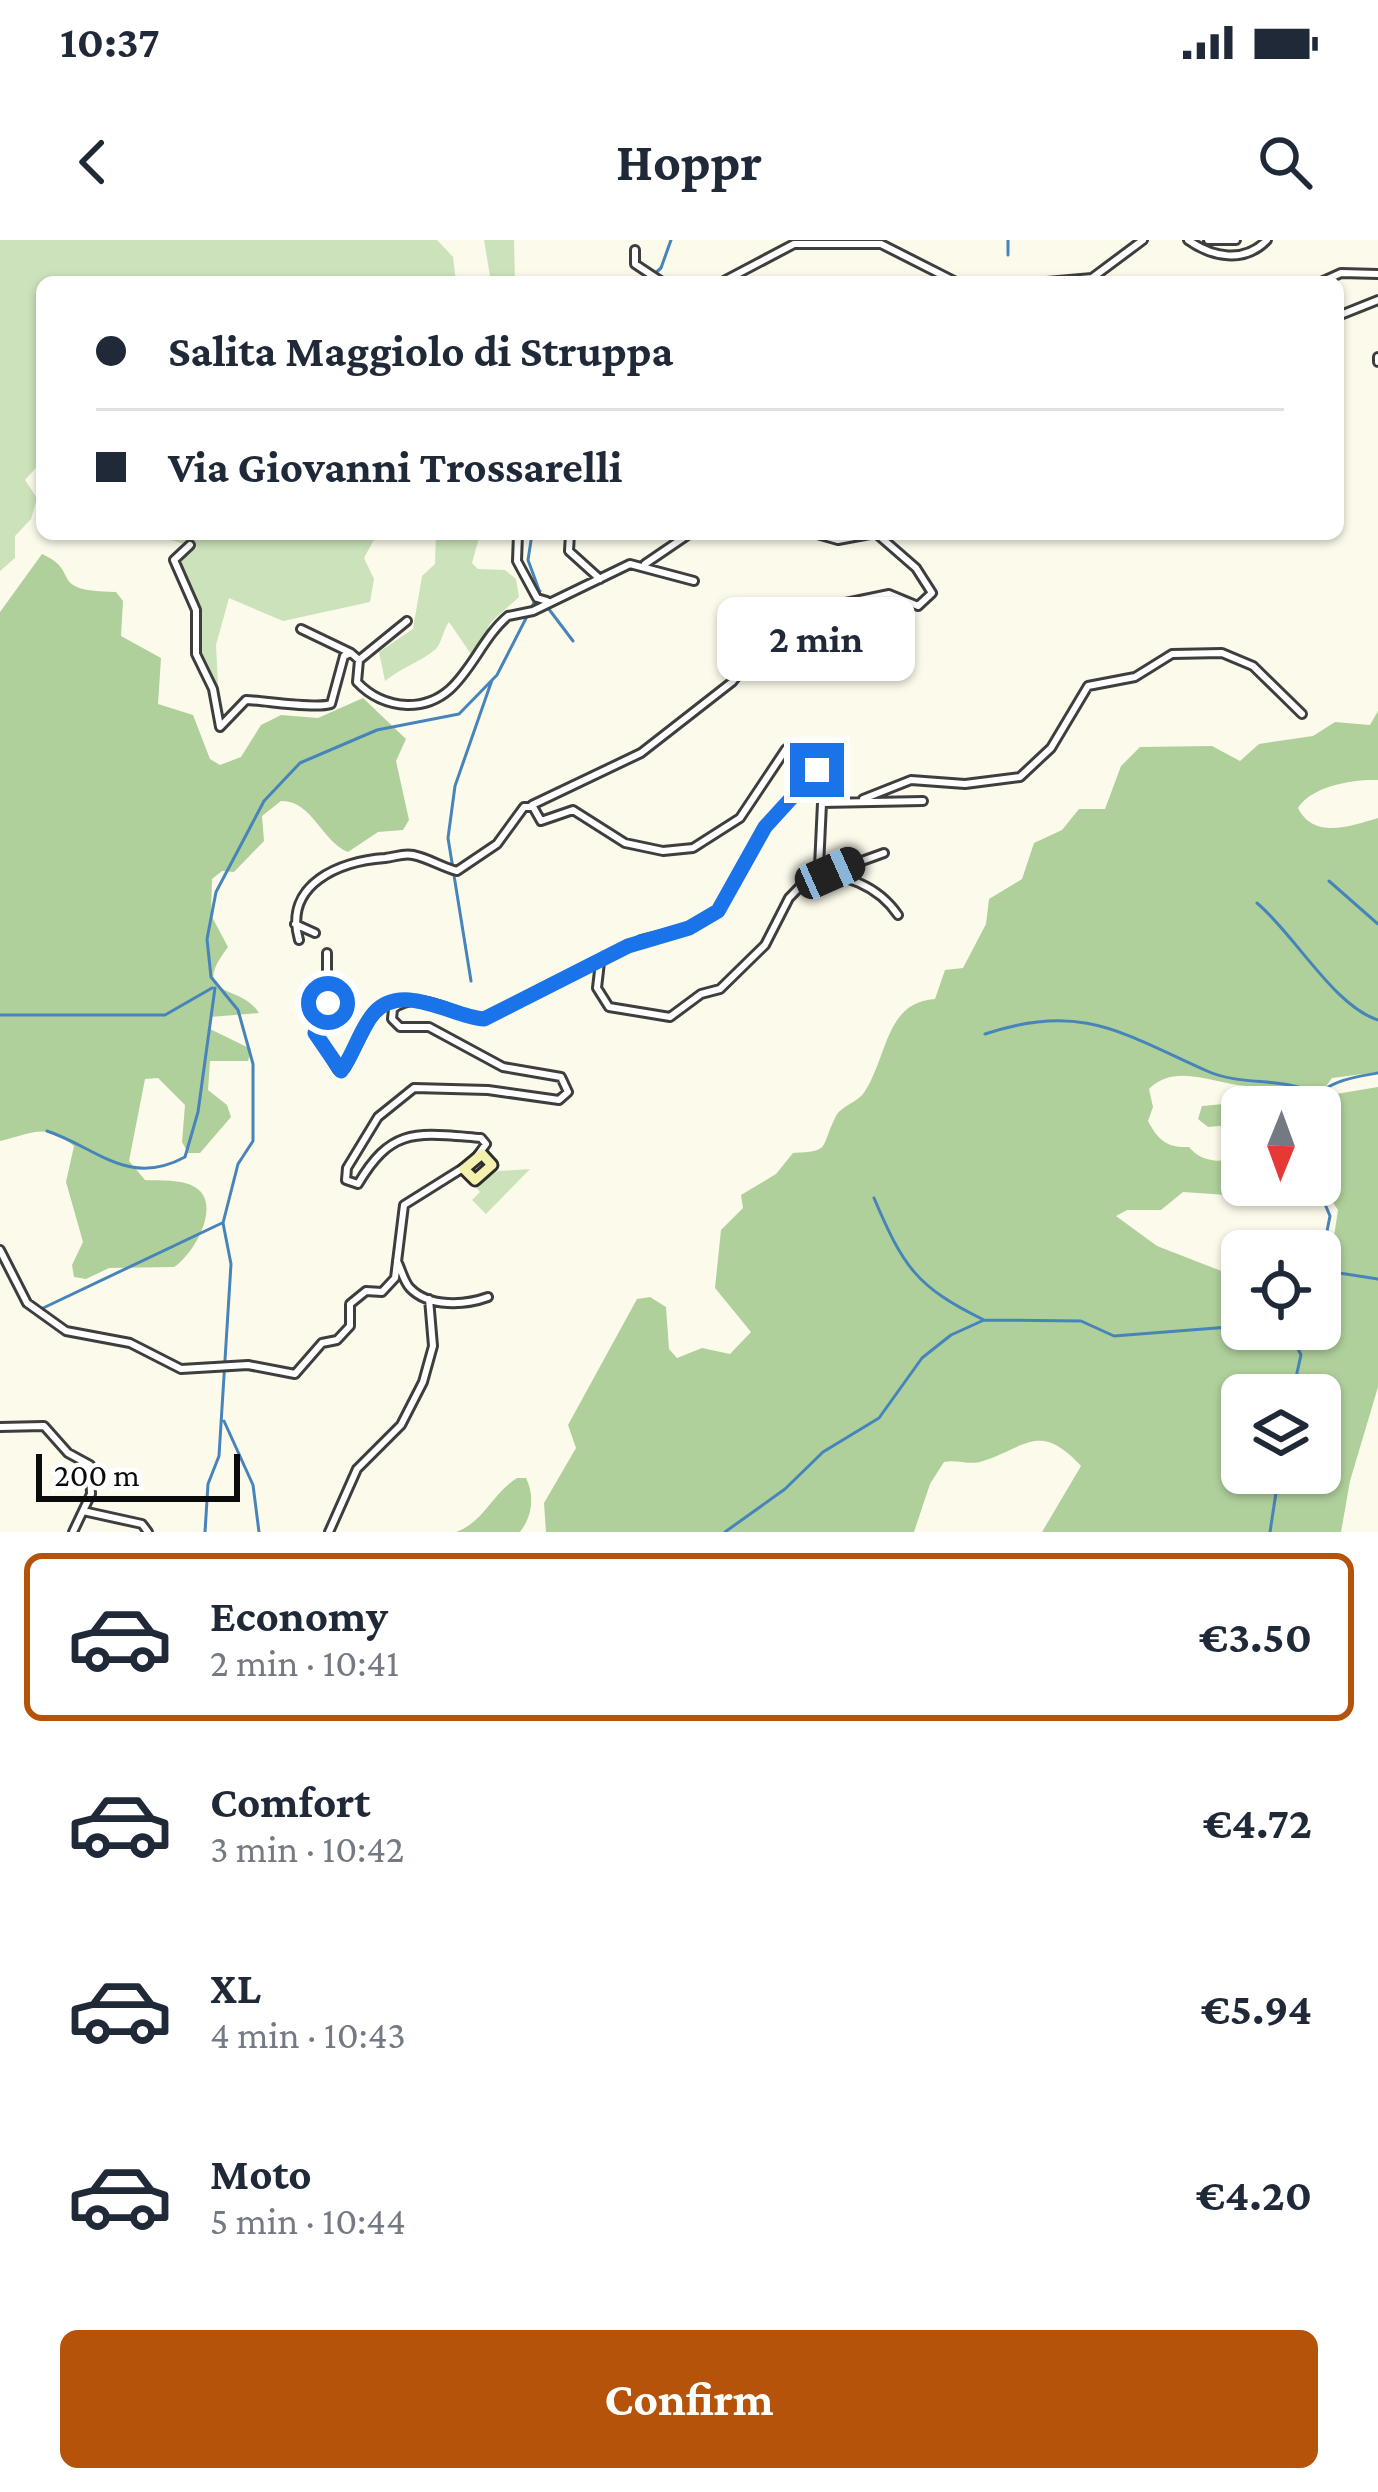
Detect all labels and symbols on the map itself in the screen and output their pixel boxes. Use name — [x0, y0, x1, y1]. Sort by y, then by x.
callout: 2 min — [718, 596, 916, 680]
route end — [790, 743, 844, 797]
car — [790, 842, 870, 904]
route start — [301, 976, 355, 1030]
north arrow — [1221, 1086, 1341, 1206]
scale bar — [36, 1448, 240, 1501]

